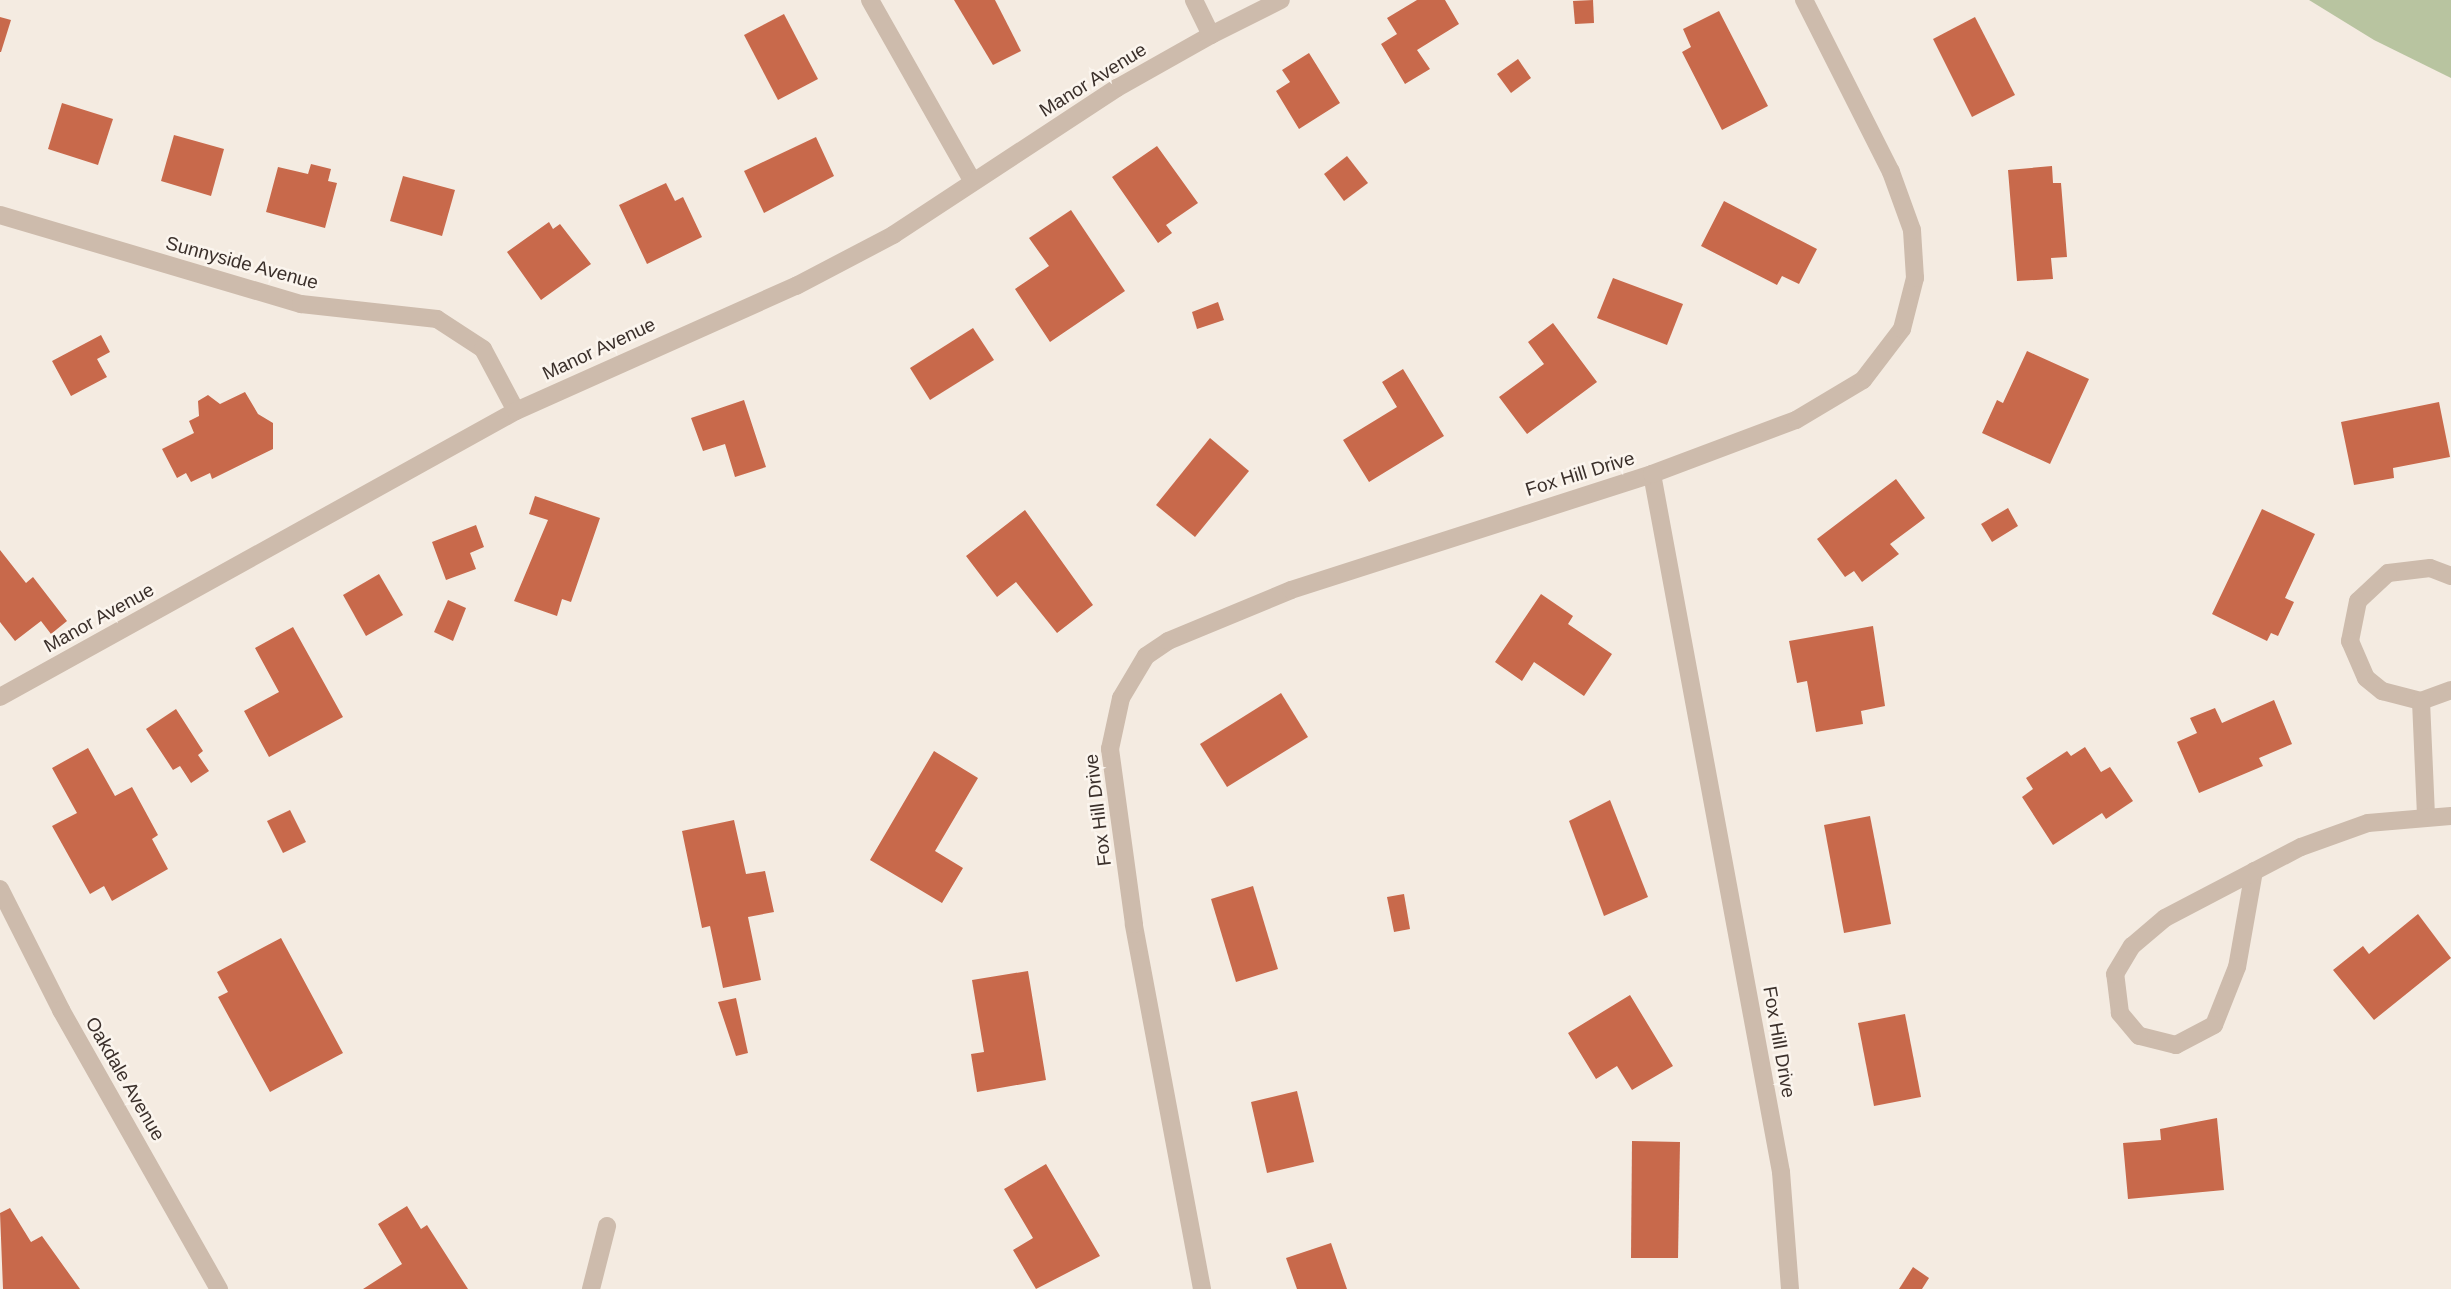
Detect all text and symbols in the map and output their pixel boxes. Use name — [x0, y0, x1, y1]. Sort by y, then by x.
street label: Manor Avenue — [1035, 38, 1151, 122]
street label: Sunnyside Avenue — [163, 232, 321, 294]
street label: Manor Avenue — [538, 313, 660, 385]
street label: Fox Hill Drive — [1523, 447, 1637, 501]
street label: Manor Avenue — [40, 578, 158, 658]
street label: Fox Hill Drive — [1080, 753, 1116, 867]
street label: Fox Hill Drive — [1758, 984, 1800, 1100]
street label: Oakdale Avenue — [80, 1013, 170, 1145]

